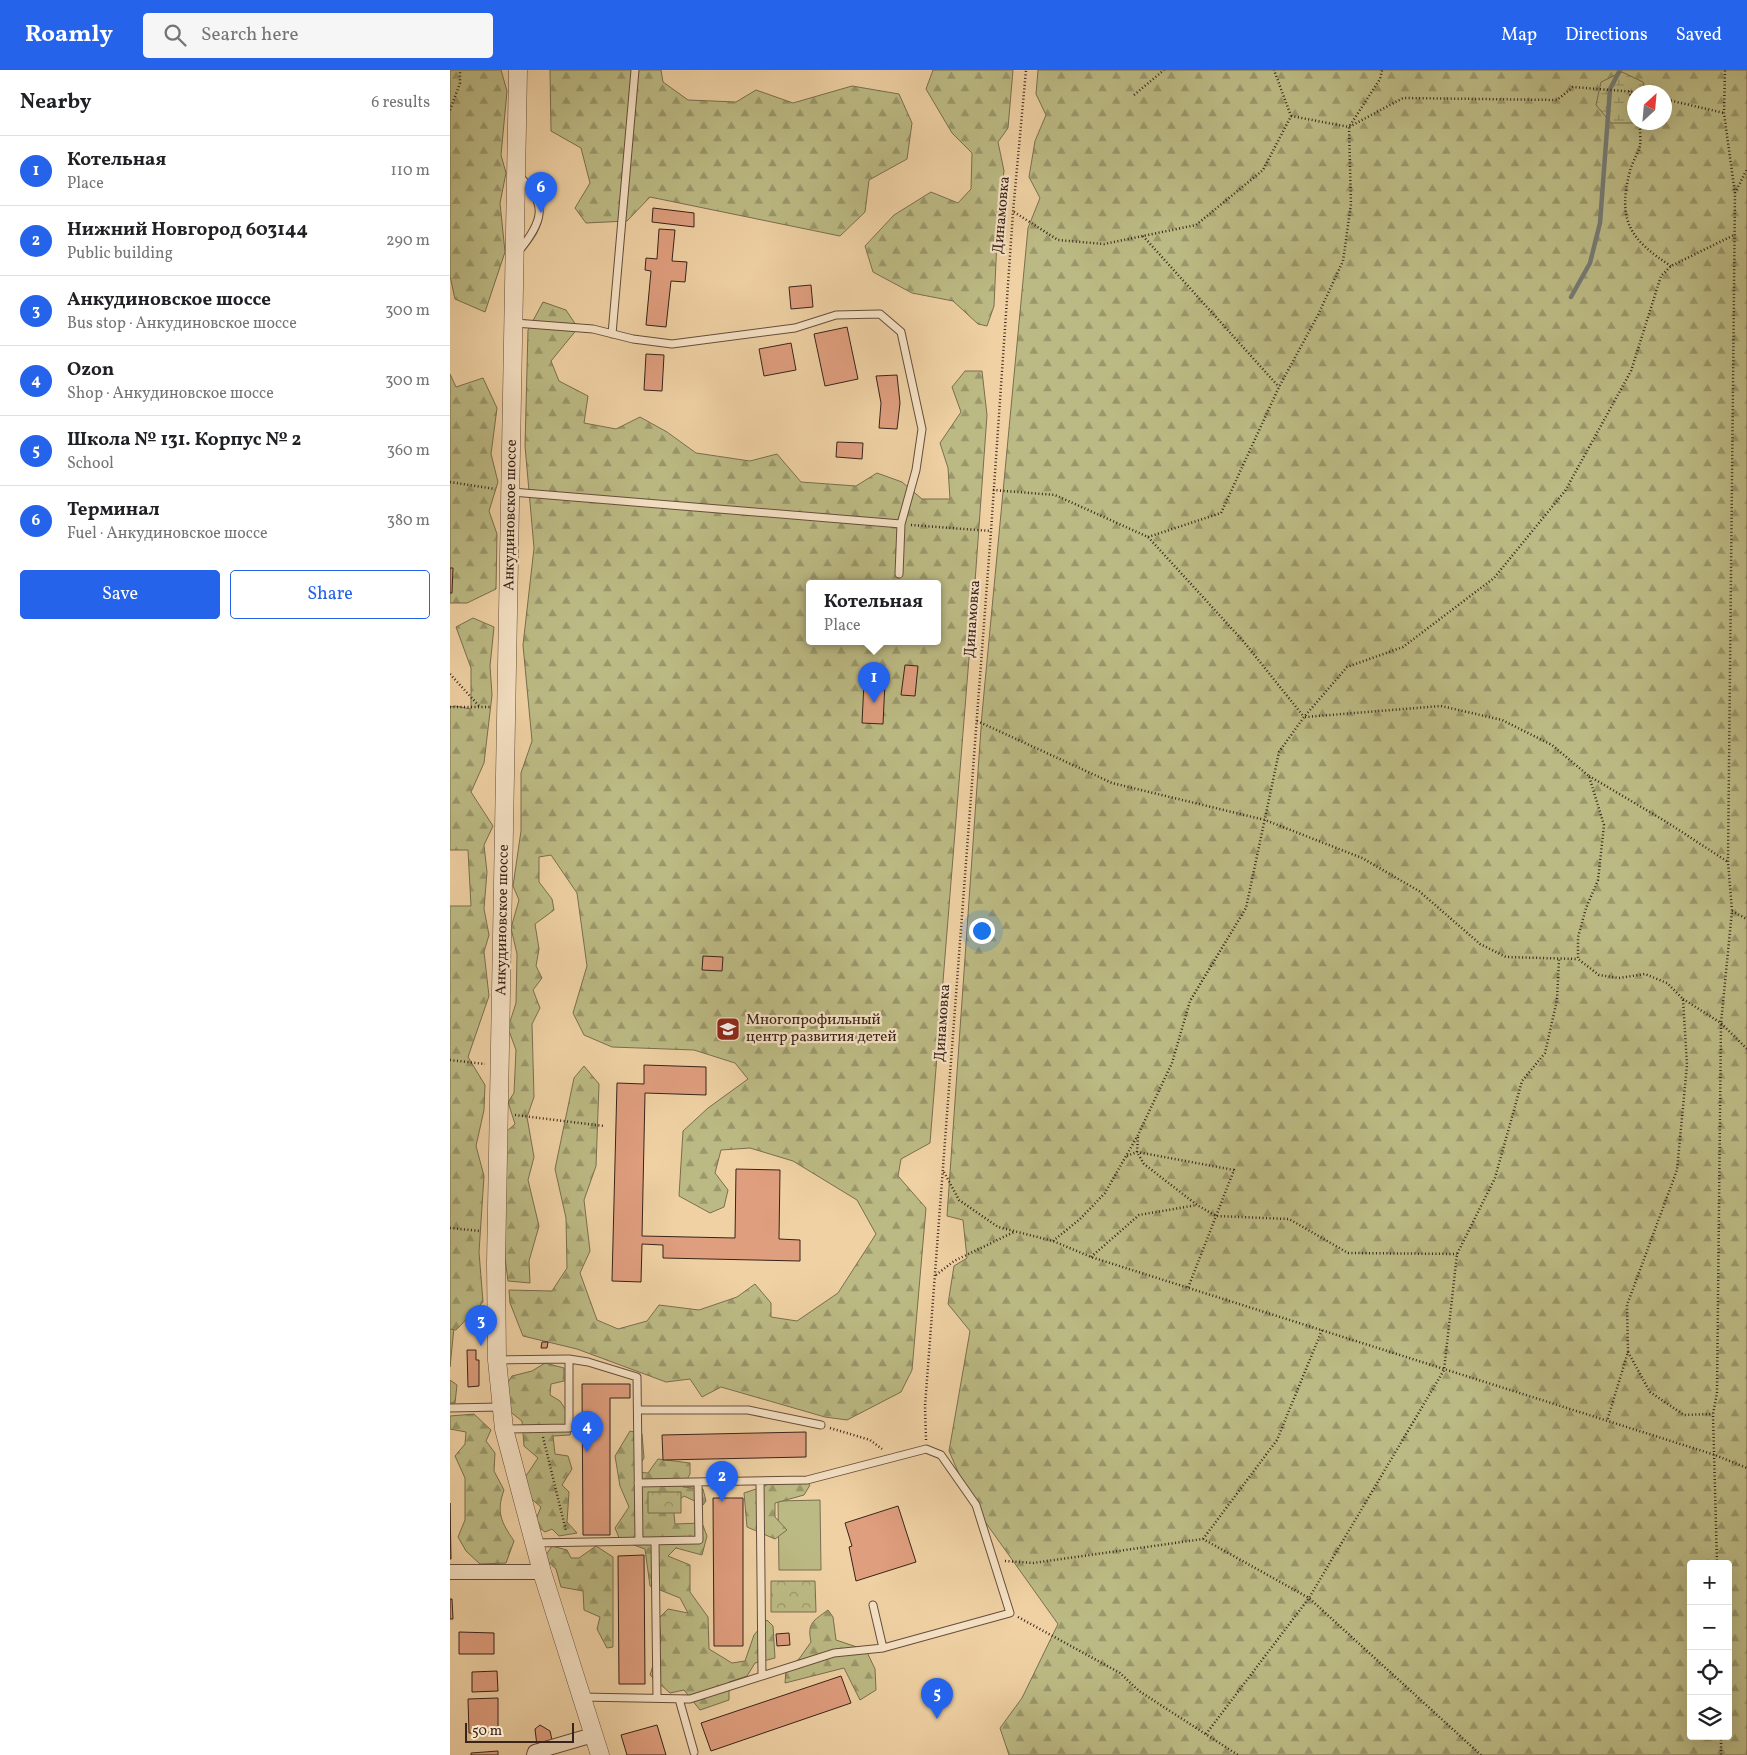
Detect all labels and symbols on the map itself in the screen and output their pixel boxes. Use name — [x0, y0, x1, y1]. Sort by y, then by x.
north arrow — [1627, 85, 1672, 130]
pin: 6 — [525, 172, 557, 213]
street label: Динамовка — [988, 175, 1016, 255]
street label: Анкудиновское шоссе — [499, 439, 523, 591]
street label: Динамовка — [960, 579, 986, 659]
pin: 1 — [858, 662, 890, 703]
street label: Анкудиновское шоссе — [491, 844, 515, 996]
your location — [969, 918, 995, 944]
street label: Динамовка — [930, 983, 956, 1063]
place label: Многопрофильный центр развития детей — [746, 1010, 897, 1048]
school or university icon: Многопрофильный центр развития детей — [715, 1016, 741, 1042]
pin: 3 — [465, 1305, 497, 1346]
pin: 4 — [571, 1411, 603, 1452]
pin: 2 — [706, 1461, 738, 1502]
pin: 5 — [921, 1678, 953, 1719]
scale bar — [465, 1720, 574, 1743]

